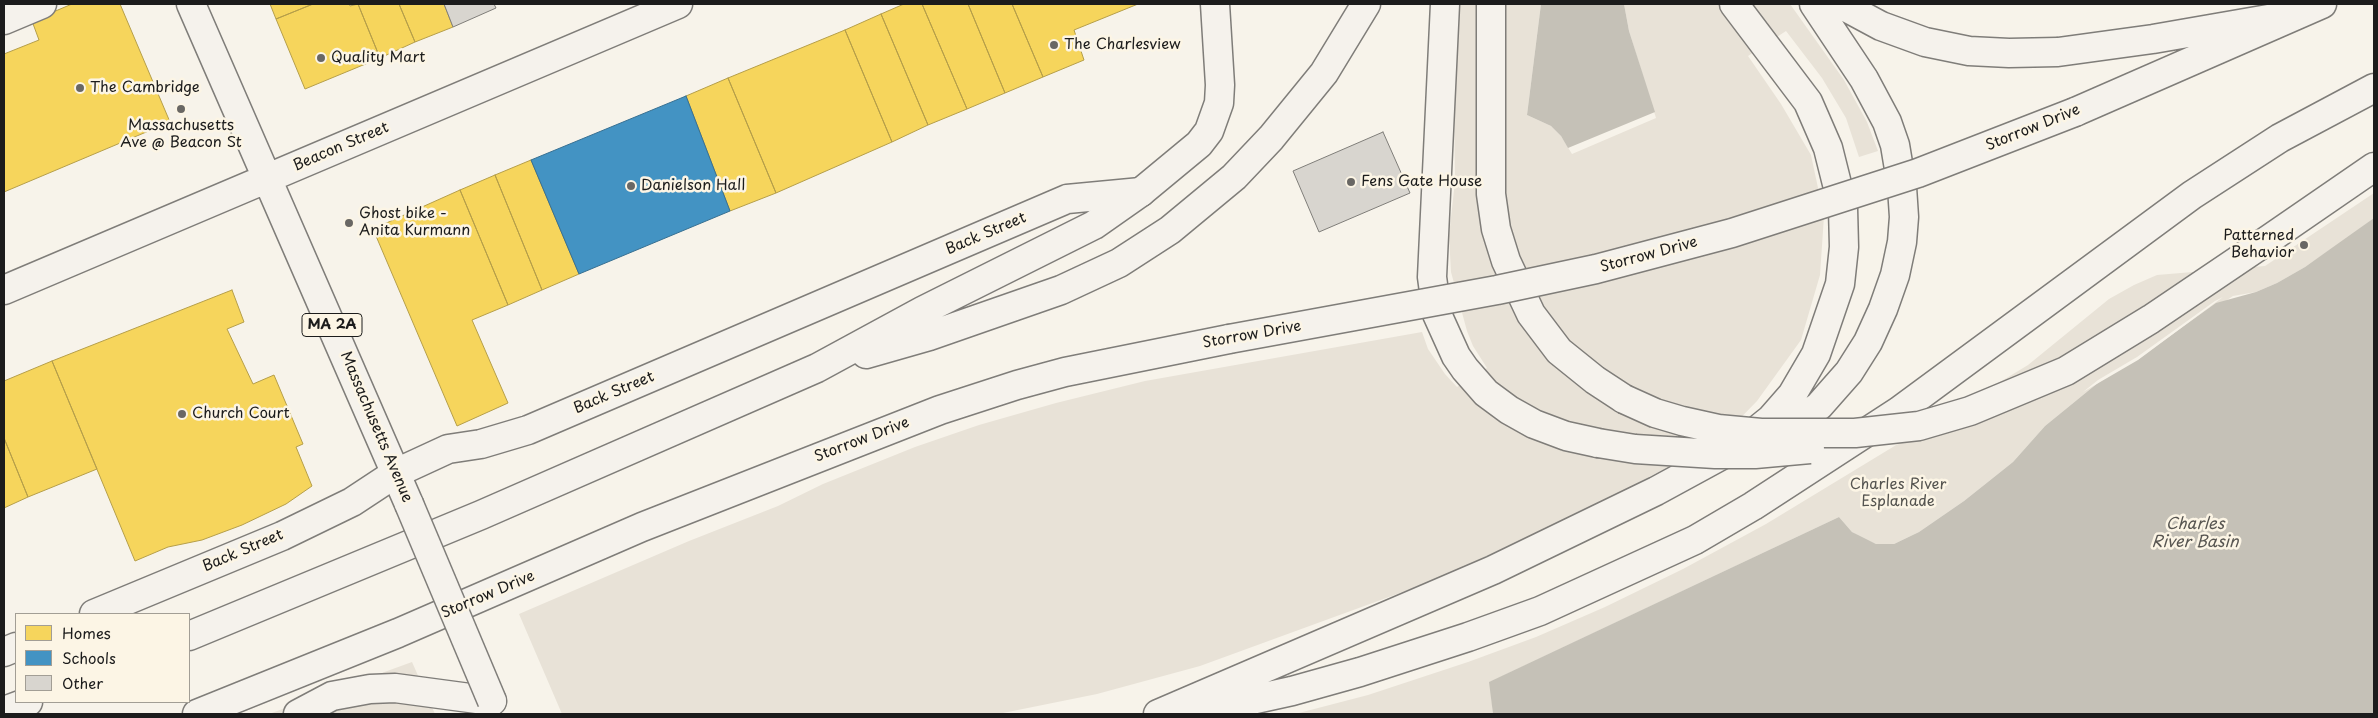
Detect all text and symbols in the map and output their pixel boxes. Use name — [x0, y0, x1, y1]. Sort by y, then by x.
place label: The Charlesview — [1064, 36, 1181, 54]
marker: The Charlesview — [1048, 39, 1060, 51]
place label: Quality Mart — [331, 49, 425, 67]
marker: Quality Mart — [315, 52, 327, 64]
place label: The Cambridge — [90, 79, 200, 97]
marker: The Cambridge — [74, 82, 86, 94]
street label: Storrow Drive — [1983, 101, 2083, 155]
marker: Massachusetts Ave @ Beacon St — [175, 103, 187, 115]
place label: Massachusetts Ave @ Beacon St — [120, 117, 242, 152]
street label: Beacon Street — [291, 119, 391, 175]
place label: Fens Gate House — [1361, 173, 1482, 191]
marker: Fens Gate House — [1345, 176, 1357, 188]
place label: Danielson Hall — [641, 177, 745, 195]
marker: Danielson Hall — [625, 180, 637, 192]
place label: Ghost bike - Anita Kurmann — [359, 205, 470, 240]
street label: Back Street — [943, 209, 1029, 259]
marker: Ghost bike - Anita Kurmann — [343, 217, 355, 229]
place label: Patterned Behavior — [2223, 227, 2294, 262]
street label: Storrow Drive — [1598, 233, 1700, 277]
marker: Patterned Behavior — [2298, 239, 2310, 251]
road number: MA 2A — [302, 314, 362, 336]
street label: Storrow Drive — [1201, 317, 1303, 353]
street label: Massachusetts Avenue — [336, 349, 416, 505]
street label: Back Street — [571, 368, 657, 418]
place label: Church Court — [192, 405, 290, 423]
marker: Church Court — [176, 408, 188, 420]
street label: Storrow Drive — [812, 414, 912, 466]
park label: Charles River Esplanade — [1850, 476, 1946, 511]
water label: Charles River Basin — [2151, 515, 2239, 553]
street label: Back Street — [200, 526, 286, 576]
street label: Storrow Drive — [439, 567, 537, 623]
legend — [15, 613, 190, 703]
text: Homes — [62, 621, 111, 644]
text: Schools — [62, 646, 116, 669]
text: Other — [62, 671, 103, 694]

